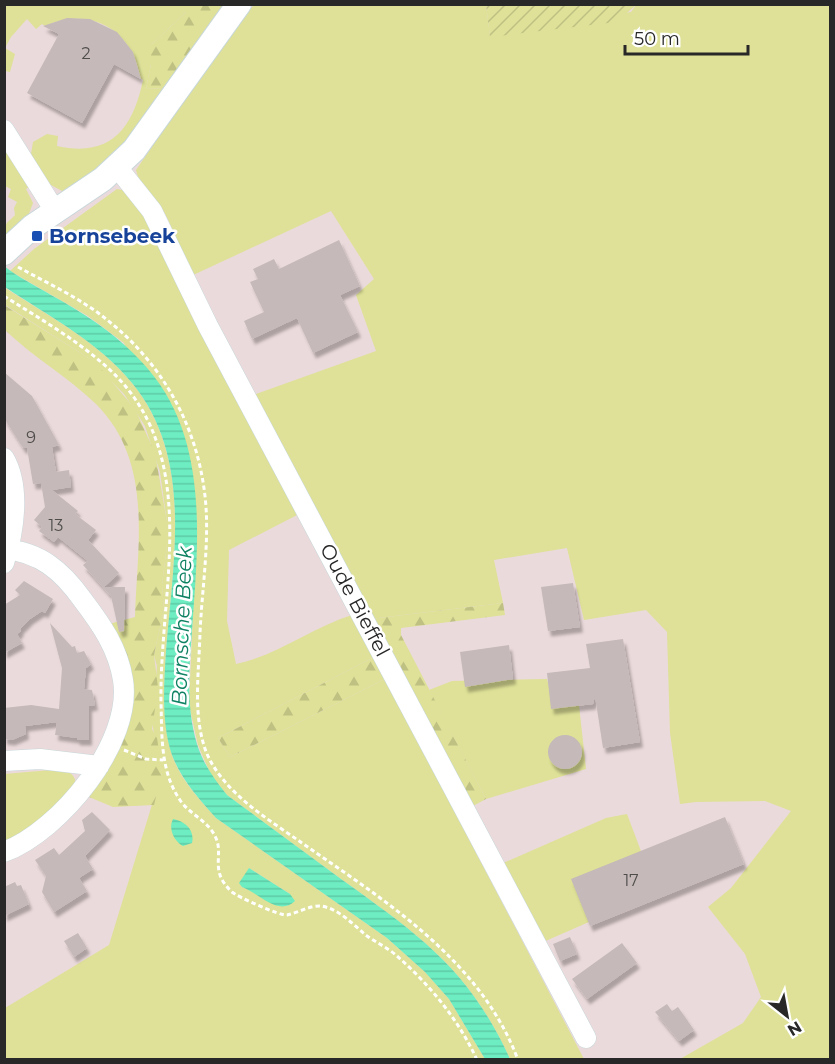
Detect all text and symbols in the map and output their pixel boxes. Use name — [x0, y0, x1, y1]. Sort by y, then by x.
scale bar — [625, 18, 748, 56]
text: 50 m — [634, 28, 680, 50]
house number: 2 — [81, 44, 91, 63]
place label: Bornsebeek — [49, 224, 176, 248]
marker: Bornsebeek — [30, 229, 44, 243]
house number: 9 — [26, 428, 36, 447]
house number: 13 — [49, 516, 63, 535]
street label: Oude Bieffel — [315, 539, 395, 661]
water label: Bornsche Beek — [166, 544, 197, 706]
house number: 17 — [623, 871, 639, 890]
north arrow — [757, 986, 817, 1046]
text: N — [784, 1017, 805, 1040]

